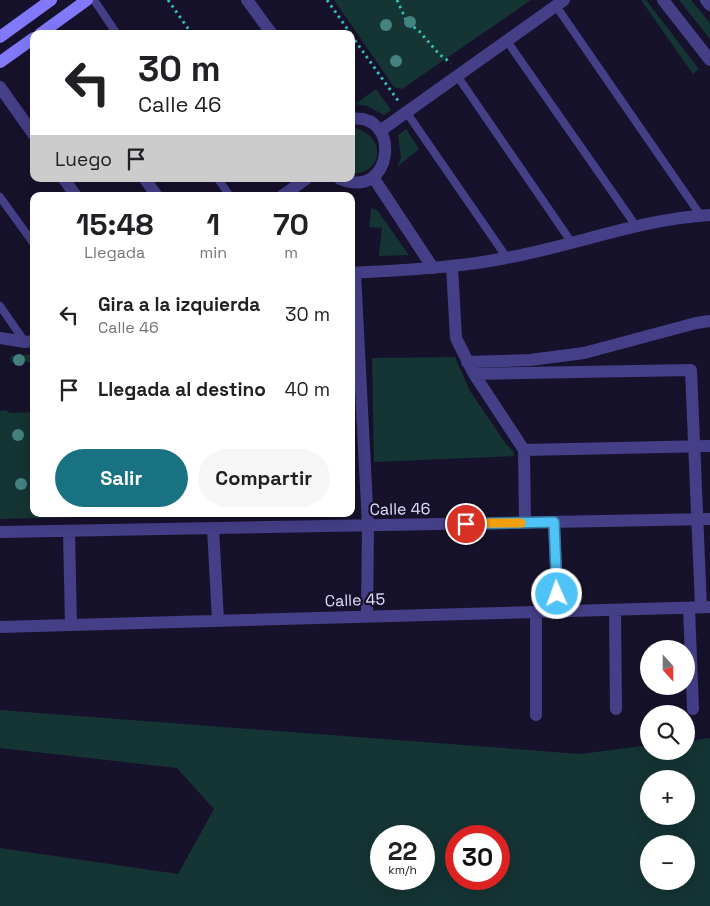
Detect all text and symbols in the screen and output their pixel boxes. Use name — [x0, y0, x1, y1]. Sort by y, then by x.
text: 30 m — [138, 47, 221, 91]
icon: left — [55, 50, 120, 115]
text: Calle 46 — [138, 90, 221, 118]
icon: arrive — [122, 145, 150, 173]
text: Luego — [55, 147, 112, 172]
text: 15:48 — [76, 205, 154, 244]
text: 1 — [207, 205, 220, 244]
text: 70 — [273, 205, 309, 244]
text: Llegada — [84, 242, 145, 263]
text: min — [200, 242, 227, 263]
text: m — [284, 242, 298, 263]
text: Gira a la izquierda — [98, 292, 260, 317]
icon: left — [55, 301, 83, 329]
text: 30 m — [285, 302, 330, 327]
text: Calle 46 — [98, 317, 159, 338]
icon: arrive — [55, 376, 83, 404]
text: Llegada al destino — [98, 377, 266, 402]
text: 40 m — [285, 377, 330, 402]
button: Salir — [55, 449, 188, 507]
button: Compartir — [198, 449, 330, 507]
street label: Calle 46 — [369, 498, 431, 520]
pin — [445, 503, 487, 545]
icon: arrive — [452, 510, 480, 538]
position arrow — [530, 567, 582, 619]
street label: Calle 45 — [324, 588, 386, 612]
north arrow — [640, 640, 695, 695]
map controls — [640, 640, 695, 890]
button: search — [640, 705, 695, 760]
button: + — [640, 770, 695, 825]
speed limit sign: 30 — [445, 825, 510, 890]
text: 22 — [388, 835, 417, 867]
button: − — [640, 835, 695, 890]
text: km/h — [388, 862, 417, 878]

